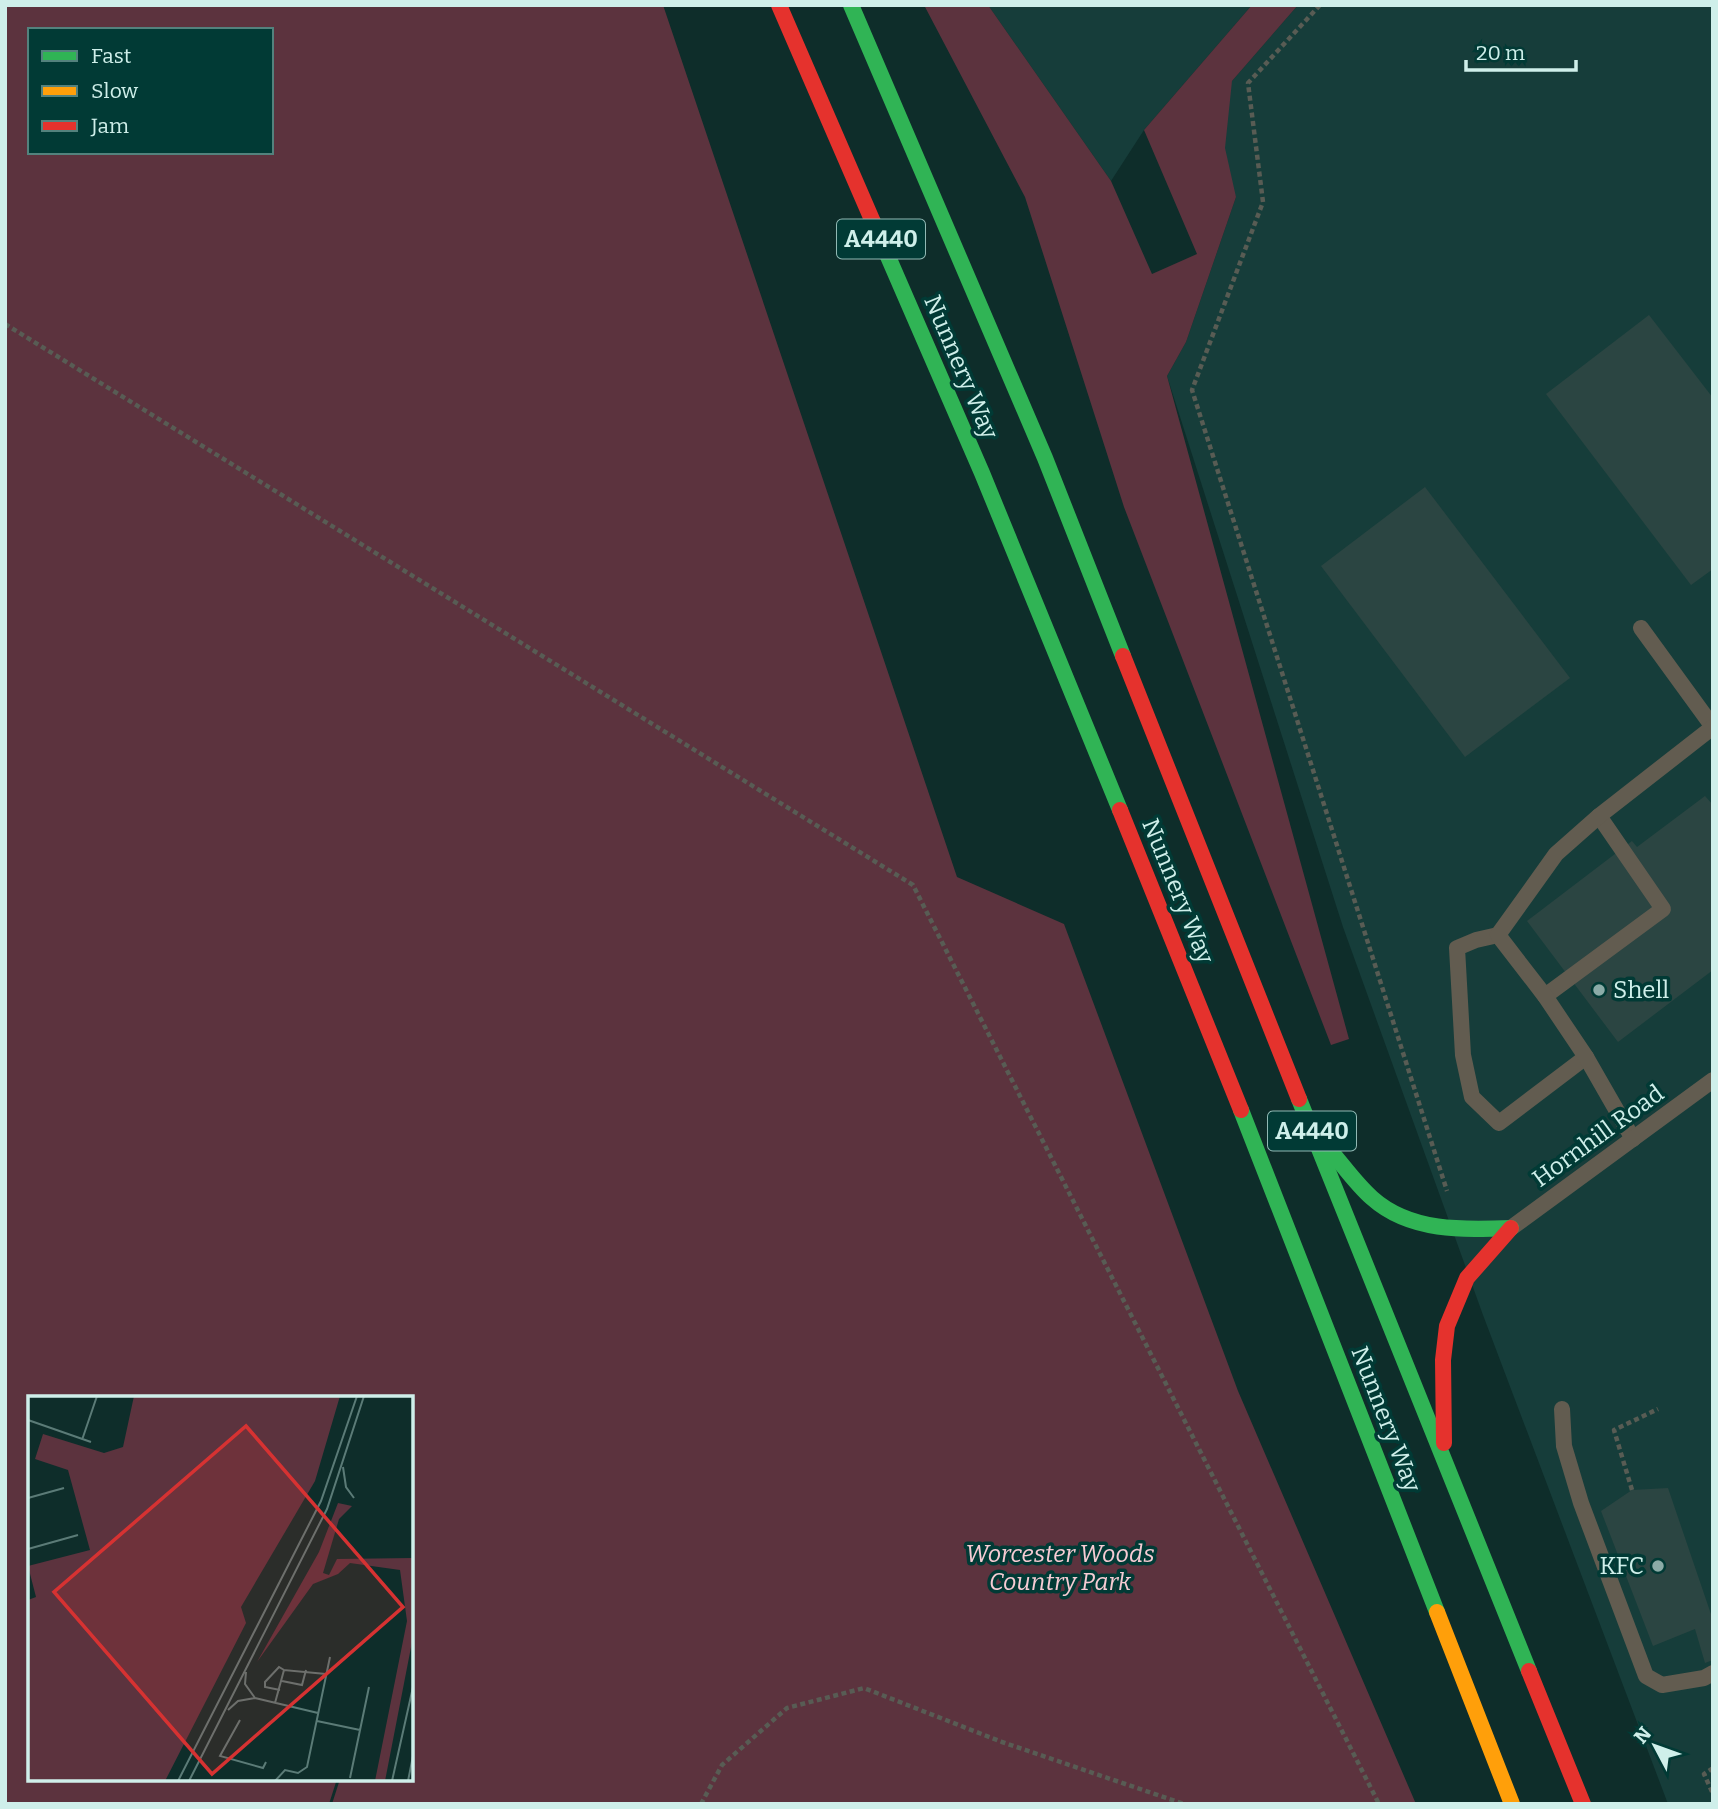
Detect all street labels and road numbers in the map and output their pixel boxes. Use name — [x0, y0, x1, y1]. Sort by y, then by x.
road number: A4440 — [837, 220, 925, 258]
street label: Nunnery Way — [918, 291, 1004, 443]
street label: Nunnery Way — [1136, 815, 1220, 968]
street label: Hornhill Road — [1527, 1079, 1669, 1193]
road number: A4440 — [1268, 1112, 1356, 1150]
street label: Nunnery Way — [1345, 1342, 1427, 1496]

